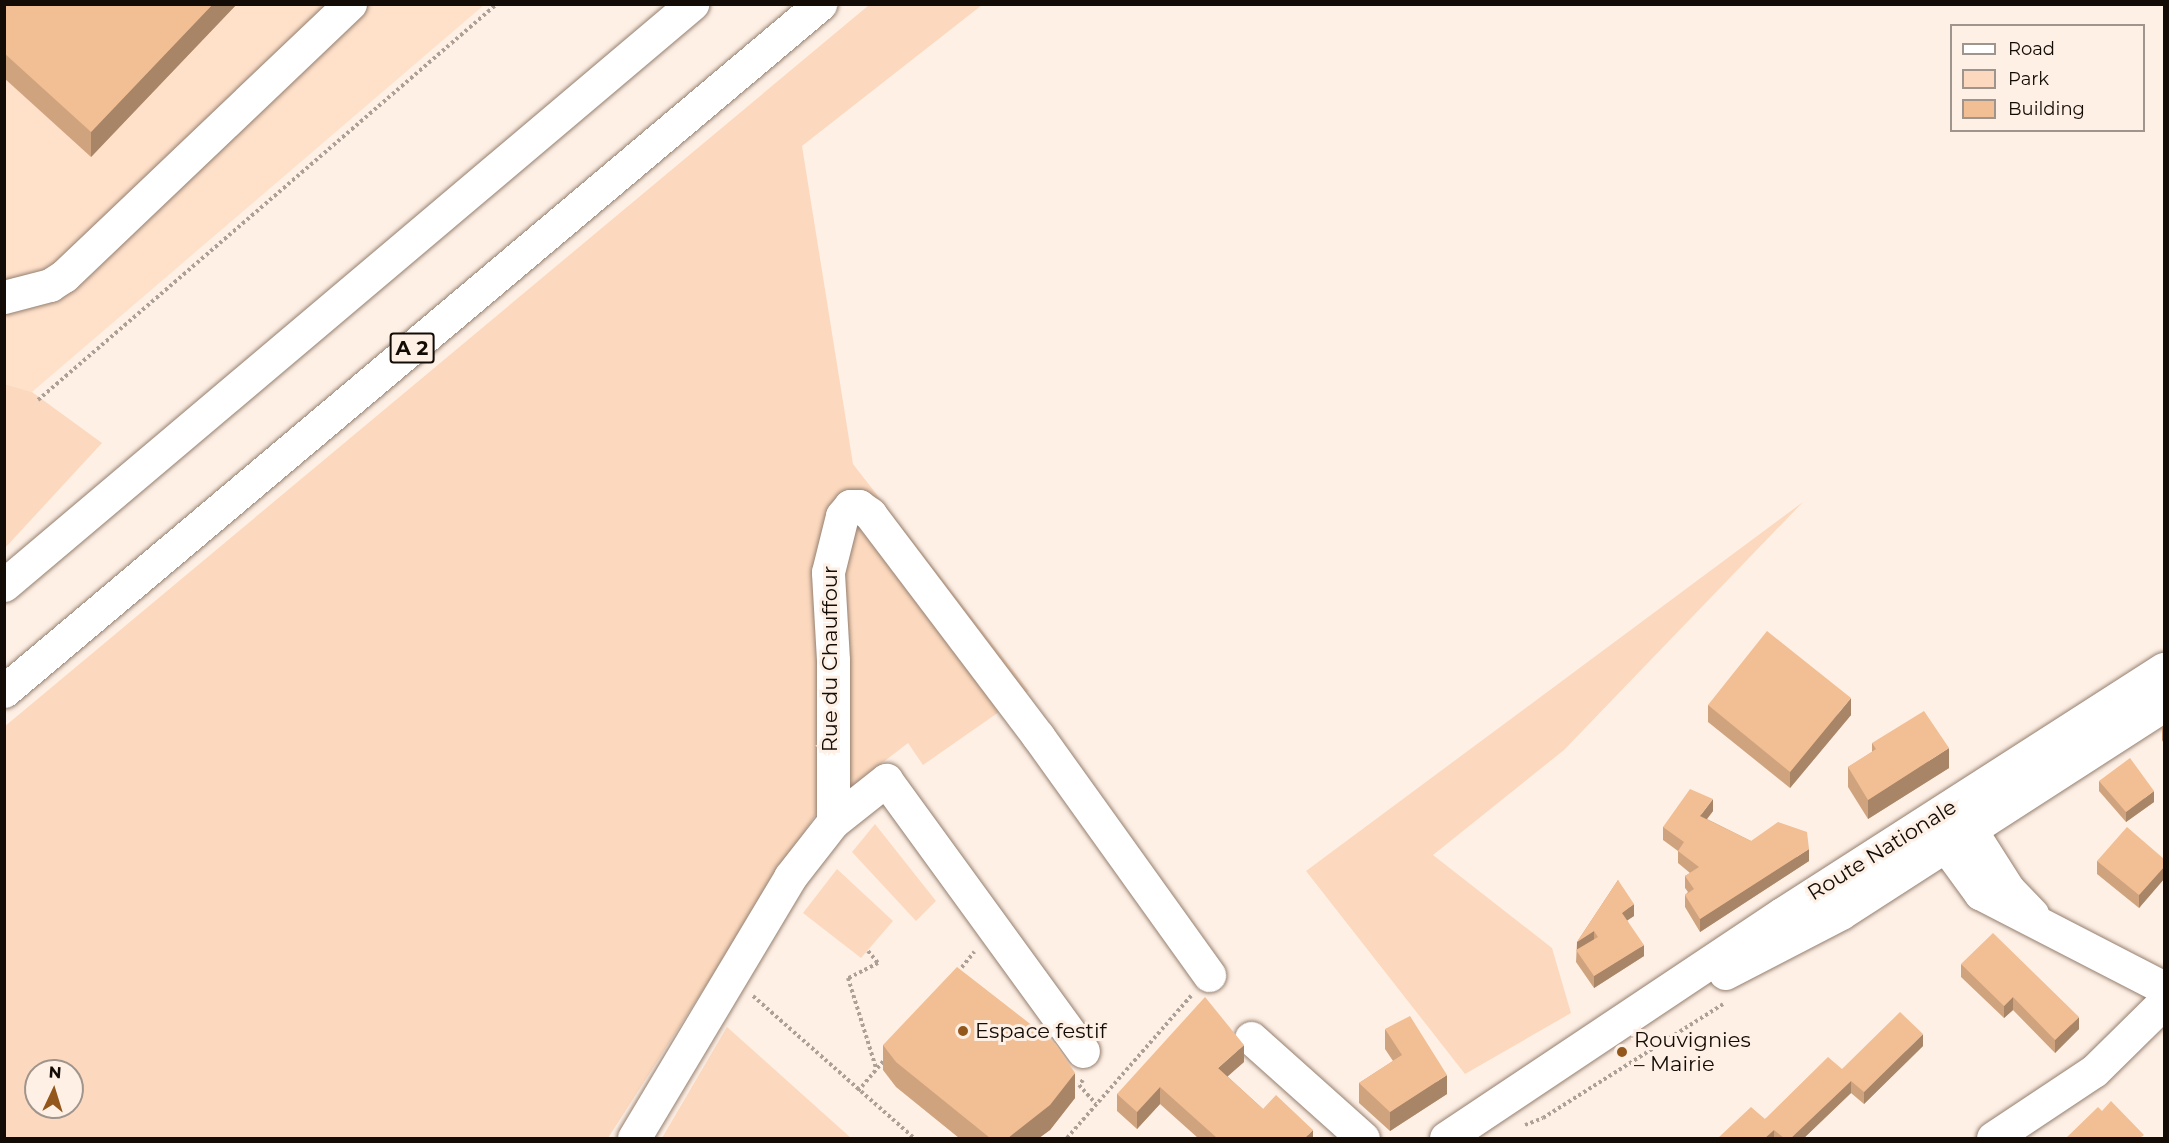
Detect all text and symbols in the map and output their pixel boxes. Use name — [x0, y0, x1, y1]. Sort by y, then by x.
legend — [1950, 24, 2145, 132]
text: Road — [2008, 38, 2055, 60]
text: Park — [2008, 68, 2049, 90]
text: Building — [2008, 98, 2085, 120]
road number: A 2 — [390, 331, 434, 365]
street label: Rue du Chauffour — [817, 566, 843, 752]
street label: Route Nationale — [1803, 794, 1961, 906]
place label: Espace festif — [975, 1018, 1107, 1044]
marker: Espace festif — [956, 1024, 970, 1038]
place label: Rouvignies – Mairie — [1634, 1027, 1751, 1077]
marker: Rouvignies – Mairie — [1615, 1045, 1629, 1059]
north arrow — [24, 1059, 84, 1119]
text: N — [48, 1063, 62, 1082]

